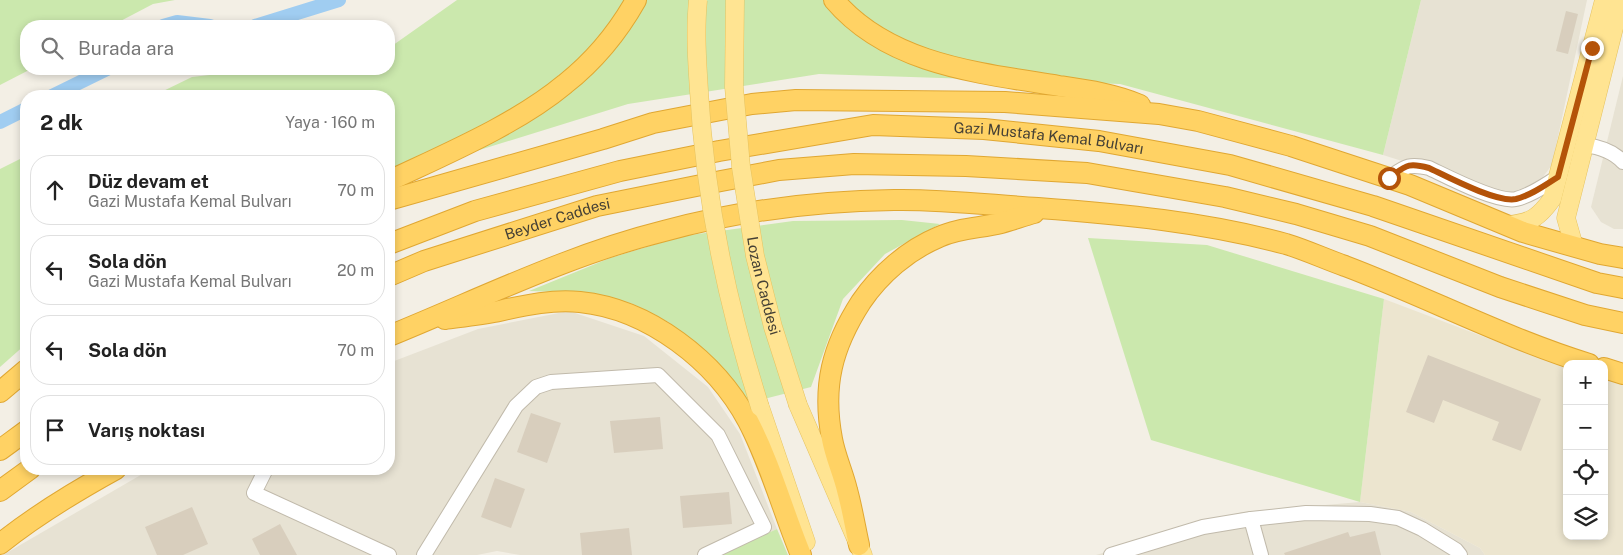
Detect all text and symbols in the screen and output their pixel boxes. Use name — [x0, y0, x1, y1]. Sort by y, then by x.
search box — [20, 20, 395, 75]
icon: search — [38, 34, 66, 62]
text: Burada ara — [78, 37, 174, 59]
route end — [1581, 37, 1604, 60]
text: 2 dk — [40, 110, 83, 135]
text: Yaya · 160 m — [285, 113, 375, 132]
street label: Gazi Mustafa Kemal Bulvarı — [953, 119, 1145, 157]
route start — [1378, 167, 1401, 190]
text: Düz devam et — [88, 170, 209, 192]
icon: ahead — [41, 176, 69, 204]
text: 70 m — [337, 181, 374, 200]
text: Gazi Mustafa Kemal Bulvarı — [88, 192, 292, 211]
street label: Beyder Caddesi — [502, 195, 611, 243]
street label: Lozan Caddesi — [744, 235, 784, 337]
text: Sola dön — [88, 250, 167, 272]
icon: left — [41, 256, 69, 284]
text: 20 m — [337, 261, 374, 280]
text: Gazi Mustafa Kemal Bulvarı — [88, 272, 292, 291]
icon: left — [41, 336, 69, 364]
text: Sola dön — [88, 339, 167, 361]
text: 70 m — [337, 341, 374, 360]
map controls — [1563, 360, 1608, 540]
button: + — [1563, 360, 1608, 405]
button: − — [1563, 405, 1608, 450]
icon: arrive — [41, 416, 69, 444]
text: Varış noktası — [88, 419, 205, 441]
button: locate — [1563, 450, 1608, 495]
button: layers — [1563, 495, 1608, 540]

